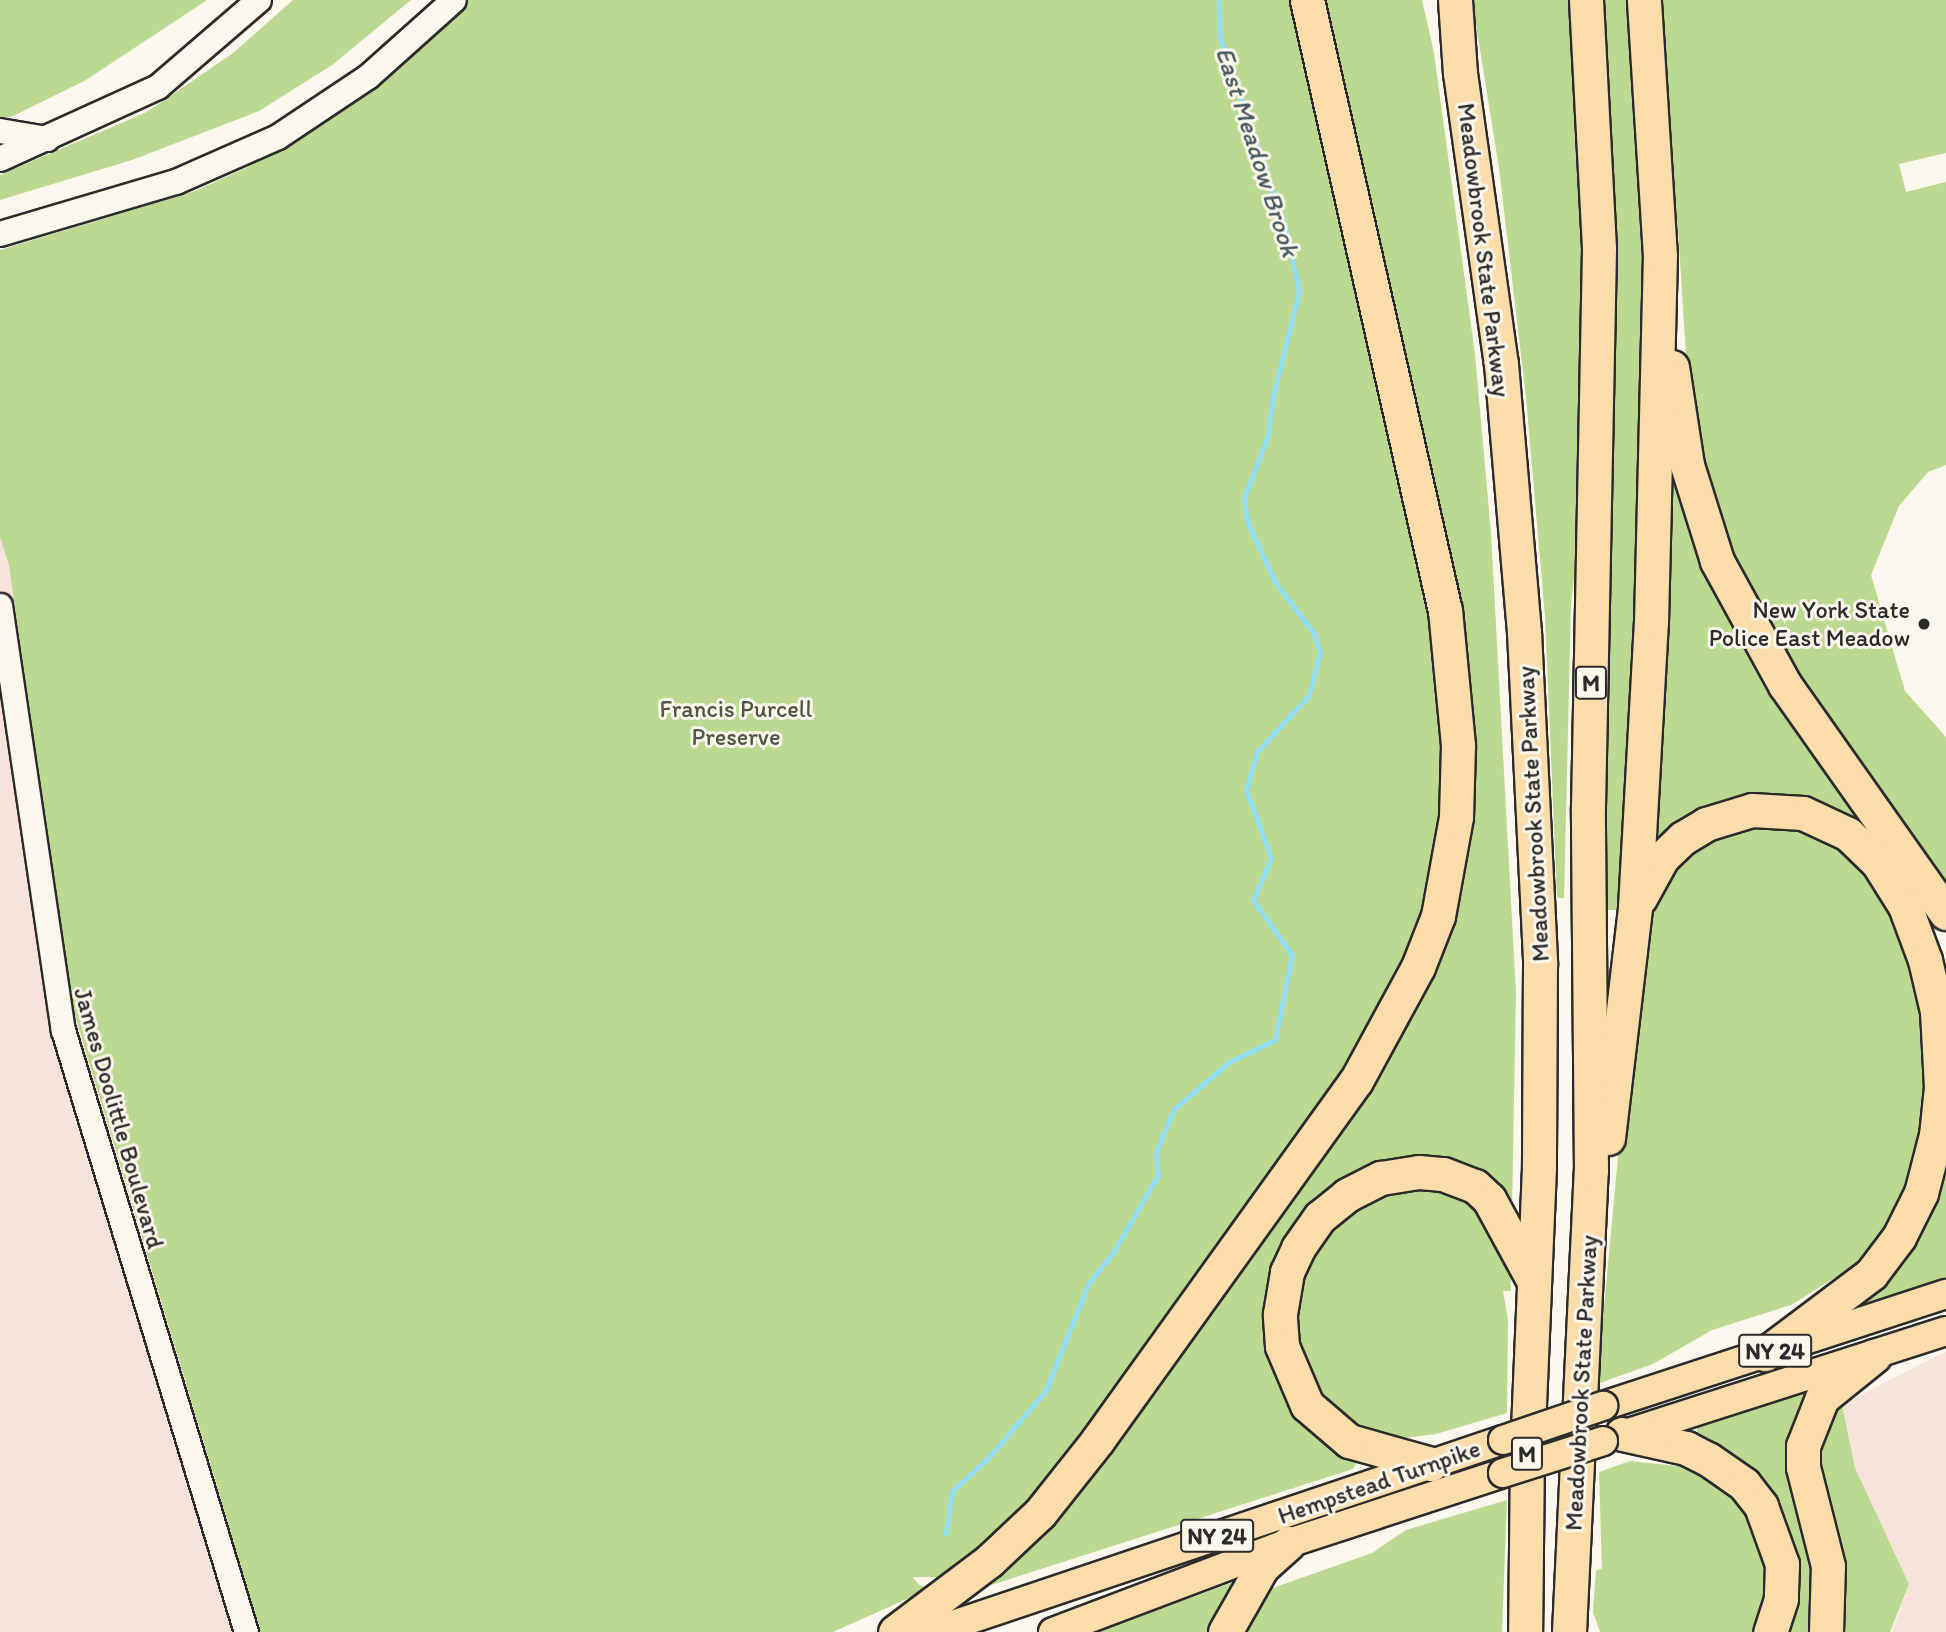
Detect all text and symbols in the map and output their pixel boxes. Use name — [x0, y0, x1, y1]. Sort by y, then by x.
water label: East Meadow Brook — [1208, 43, 1306, 261]
street label: Meadowbrook State Parkway — [1452, 102, 1516, 398]
place label: New York State Police East Meadow — [1709, 596, 1910, 652]
marker: New York State Police East Meadow — [1916, 616, 1932, 632]
road number: M — [1574, 664, 1608, 702]
street label: Meadowbrook State Parkway — [1511, 666, 1555, 962]
park label: Francis Purcell Preserve — [660, 695, 812, 751]
street label: James Doolittle Boulevard — [68, 984, 170, 1252]
street label: Meadowbrook State Parkway — [1559, 1235, 1603, 1531]
road number: NY 24 — [1736, 1332, 1814, 1370]
street label: Hempstead Turnpike — [1274, 1434, 1484, 1530]
road number: M — [1510, 1434, 1544, 1474]
road number: NY 24 — [1178, 1516, 1256, 1555]

